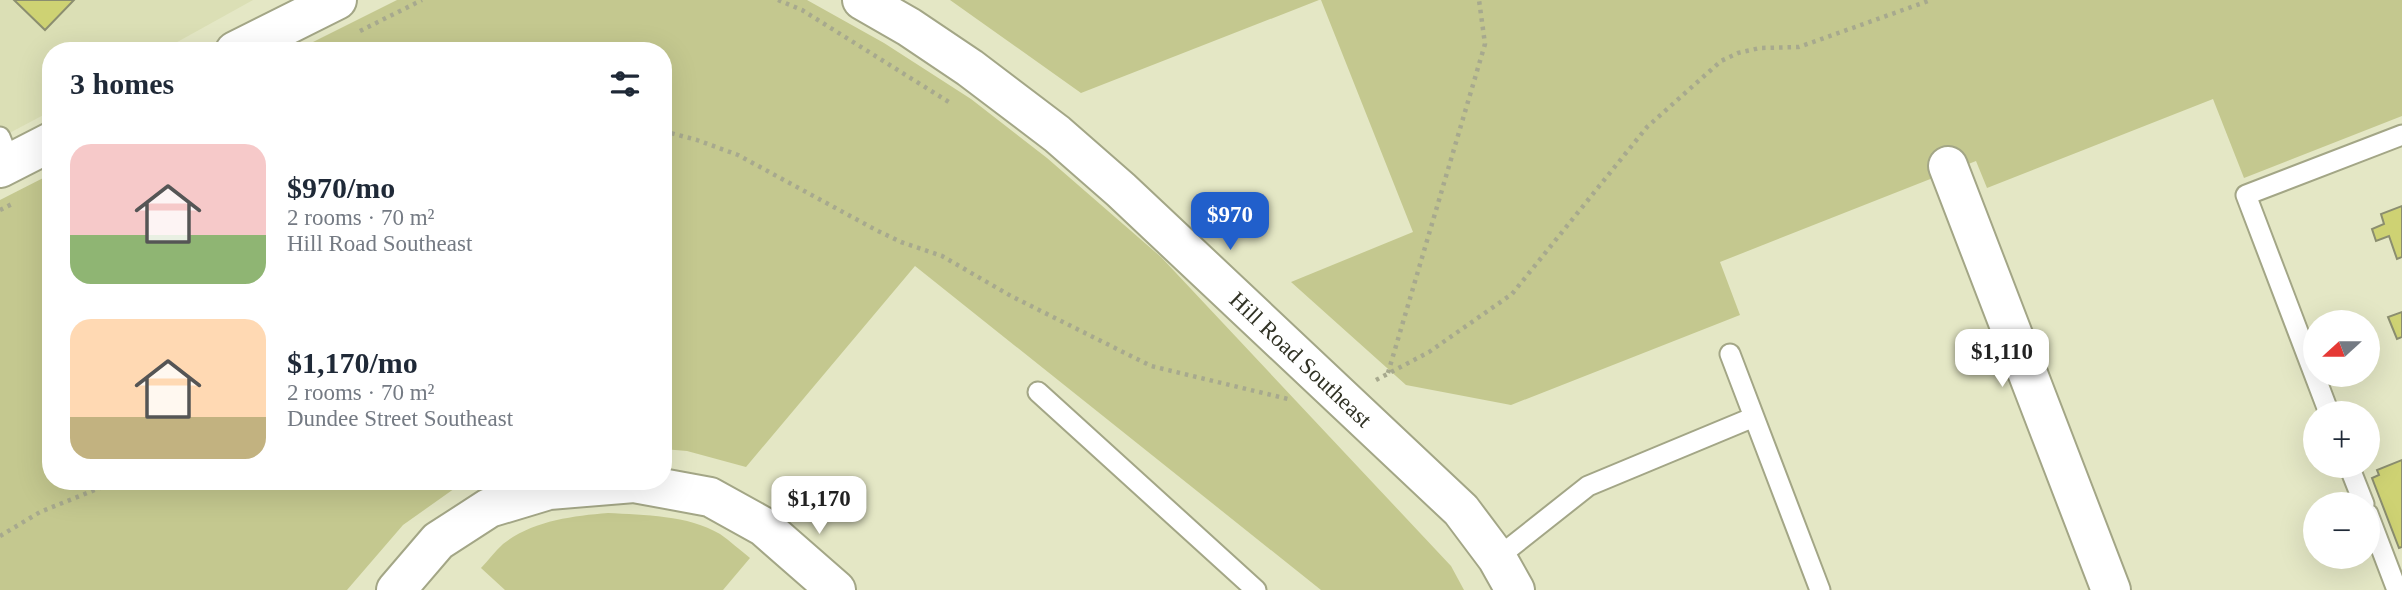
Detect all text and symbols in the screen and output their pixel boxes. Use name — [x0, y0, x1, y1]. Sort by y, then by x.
icon: filters — [606, 65, 644, 103]
text: 3 homes — [70, 67, 174, 100]
text: $970/mo — [287, 171, 395, 204]
icon: home — [126, 172, 210, 256]
pin: $970 — [1189, 192, 1271, 252]
text: $970 — [1207, 202, 1253, 227]
text: 2 rooms · 70 m² — [287, 205, 434, 230]
text: Hill Road Southeast — [287, 231, 472, 256]
street label: Hill Road Southeast — [1225, 287, 1377, 433]
north arrow — [2303, 310, 2380, 387]
map controls — [2303, 310, 2380, 569]
pin: $1,110 — [1945, 330, 2059, 389]
text: $1,110 — [1971, 339, 2033, 364]
text: $1,170/mo — [287, 346, 418, 379]
icon: home — [126, 347, 210, 431]
text: 2 rooms · 70 m² — [287, 380, 434, 405]
button: + — [2303, 401, 2380, 478]
text: Dundee Street Southeast — [287, 406, 513, 431]
pin: $1,170 — [762, 476, 876, 536]
text: $1,170 — [787, 486, 851, 511]
button: − — [2303, 492, 2380, 569]

